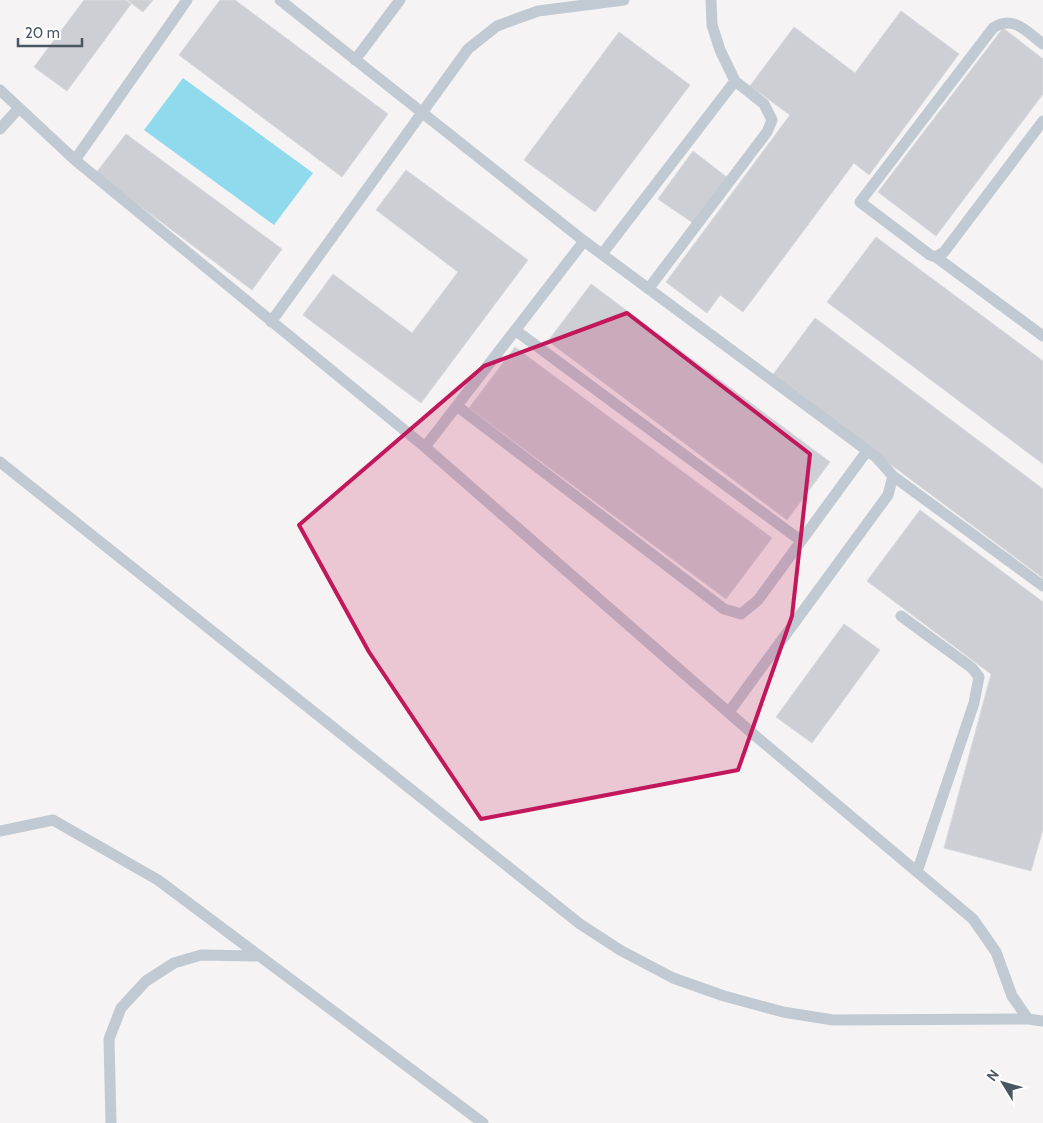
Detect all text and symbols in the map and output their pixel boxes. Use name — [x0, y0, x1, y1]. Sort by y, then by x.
scale bar — [18, 15, 81, 47]
text: 20 m — [25, 24, 60, 42]
north arrow — [978, 1058, 1028, 1108]
text: N — [982, 1066, 1003, 1085]

